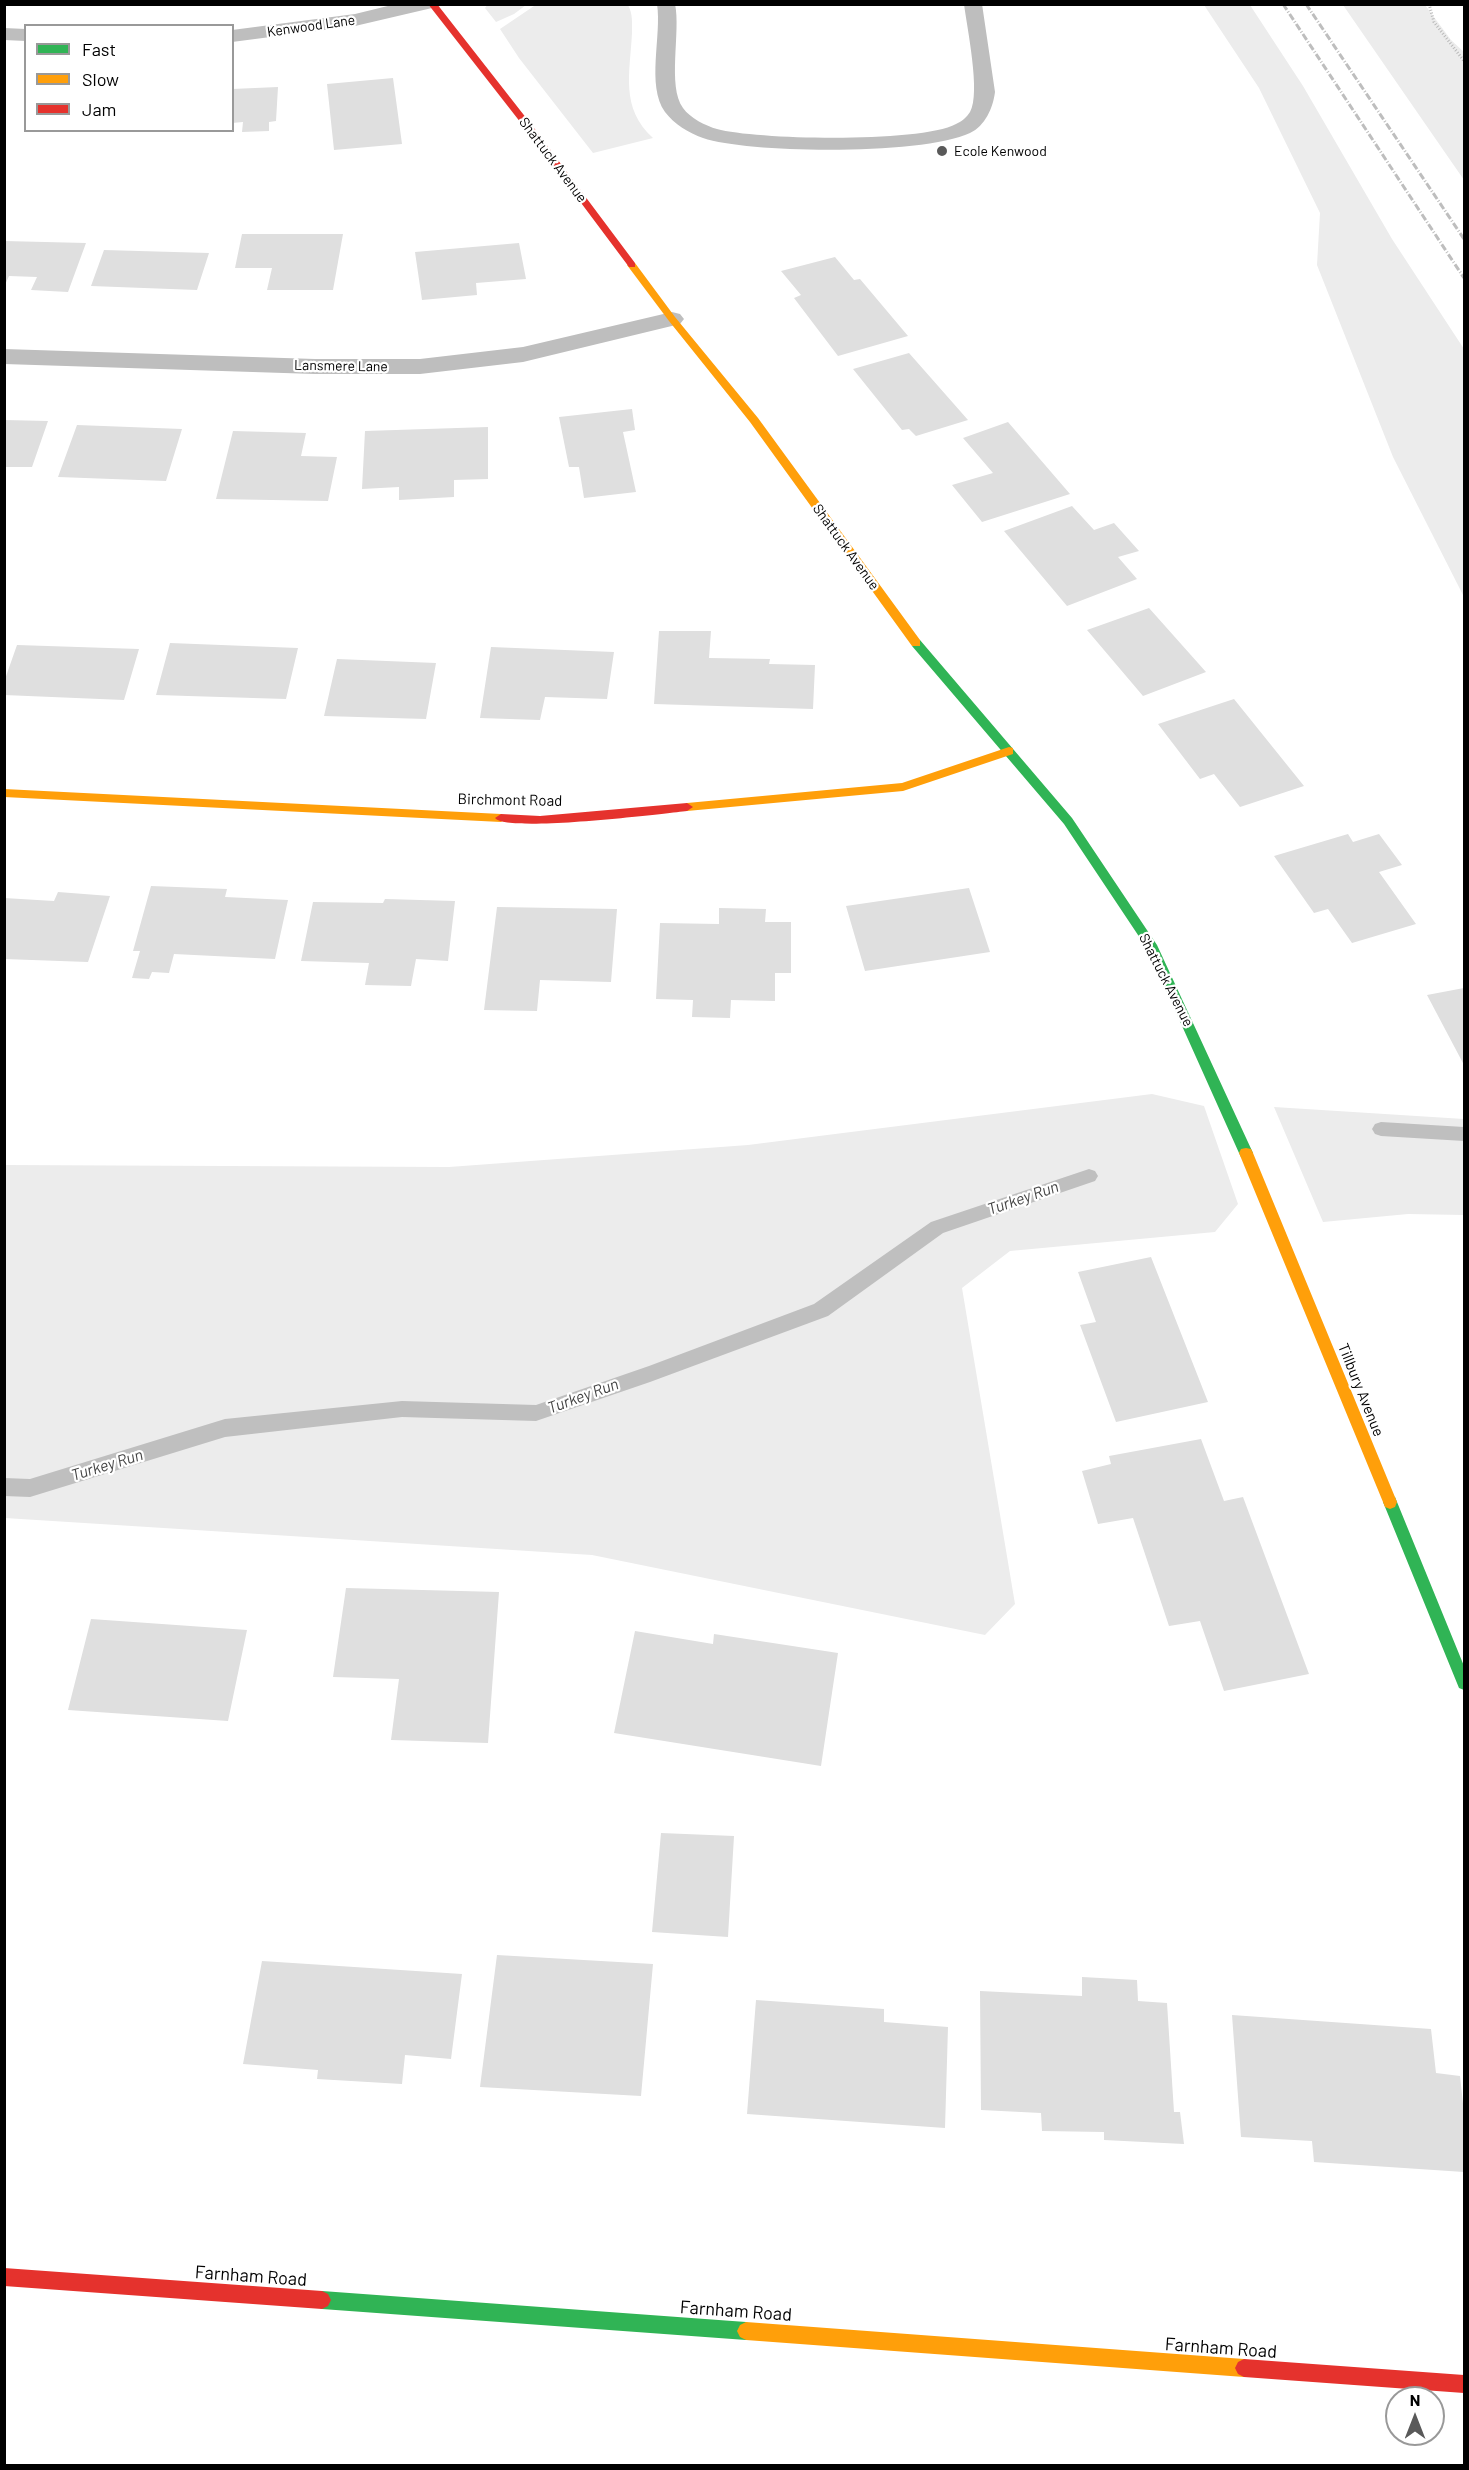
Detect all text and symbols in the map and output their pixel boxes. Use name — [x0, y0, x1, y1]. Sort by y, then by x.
street label: Kenwood Lane — [266, 12, 356, 40]
legend — [24, 24, 234, 132]
text: Fast — [82, 38, 116, 60]
text: Slow — [82, 68, 119, 90]
text: Jam — [82, 98, 116, 120]
street label: Shattuck Avenue — [516, 114, 590, 206]
place label: Ecole Kenwood — [954, 143, 1047, 159]
marker: Ecole Kenwood — [935, 144, 949, 158]
street label: Lansmere Lane — [294, 357, 388, 375]
street label: Shattuck Avenue — [809, 501, 883, 593]
street label: Birchmont Road — [458, 790, 562, 810]
street label: Shattuck Avenue — [1135, 931, 1197, 1029]
water label: Turkey Run — [985, 1177, 1061, 1219]
street label: Tillbury Avenue — [1334, 1341, 1388, 1439]
water label: Turkey Run — [545, 1374, 621, 1418]
water label: Turkey Run — [69, 1445, 145, 1485]
street label: Farnham Road — [194, 2261, 308, 2291]
street label: Farnham Road — [679, 2296, 793, 2326]
street label: Farnham Road — [1164, 2333, 1278, 2363]
north arrow — [1385, 2386, 1445, 2446]
text: N — [1410, 2390, 1420, 2409]

